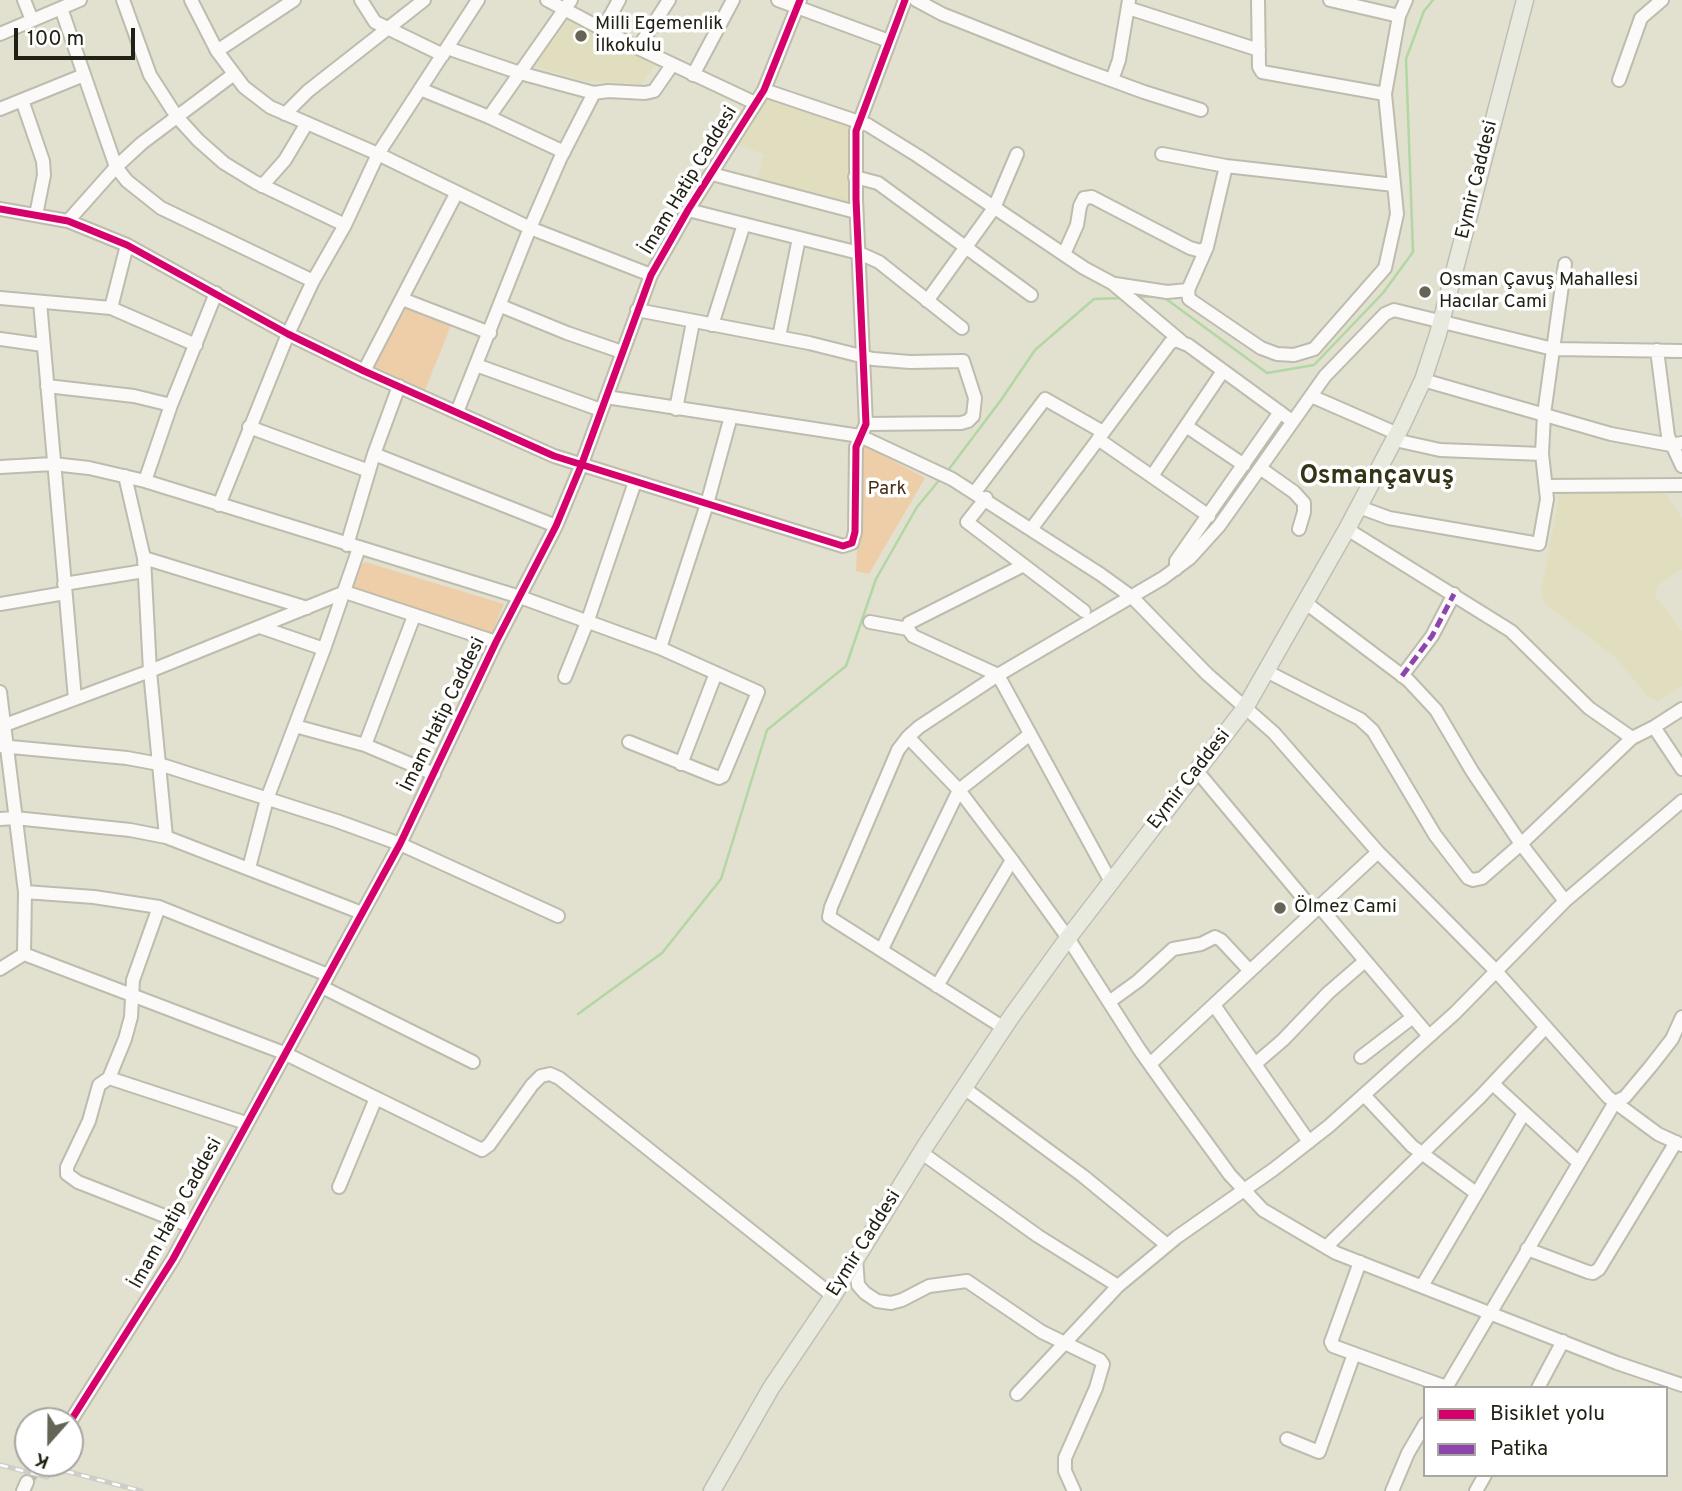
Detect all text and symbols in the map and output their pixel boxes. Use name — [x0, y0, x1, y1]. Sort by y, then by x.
scale bar — [18, 14, 138, 58]
place label: Milli Egemenlik İlkokulu — [595, 14, 723, 58]
text: 100 m — [27, 26, 84, 53]
marker: Milli Egemenlik İlkokulu — [573, 28, 589, 44]
street label: İmam Hatip Caddesi — [637, 103, 743, 259]
street label: Eymir Caddesi — [1452, 118, 1504, 242]
place label: Osman Çavuş Mahallesi Hacılar Cami — [1439, 270, 1638, 314]
marker: Osman Çavuş Mahallesi Hacılar Cami — [1417, 284, 1433, 300]
district label: Osmançavuş — [1300, 462, 1454, 494]
park label: Park — [867, 479, 907, 501]
street label: İmam Hatip Caddesi — [397, 634, 491, 796]
street label: Eymir Caddesi — [1144, 725, 1236, 835]
place label: Ölmez Cami — [1294, 897, 1397, 919]
marker: Ölmez Cami — [1272, 900, 1288, 916]
street label: İmam Hatip Caddesi — [126, 1134, 228, 1294]
street label: Eymir Caddesi — [823, 1187, 907, 1301]
legend — [1423, 1386, 1668, 1477]
text: Bisiklet yolu — [1490, 1401, 1605, 1428]
north arrow — [14, 1407, 84, 1477]
text: Patika — [1490, 1436, 1548, 1463]
text: K — [32, 1446, 53, 1473]

